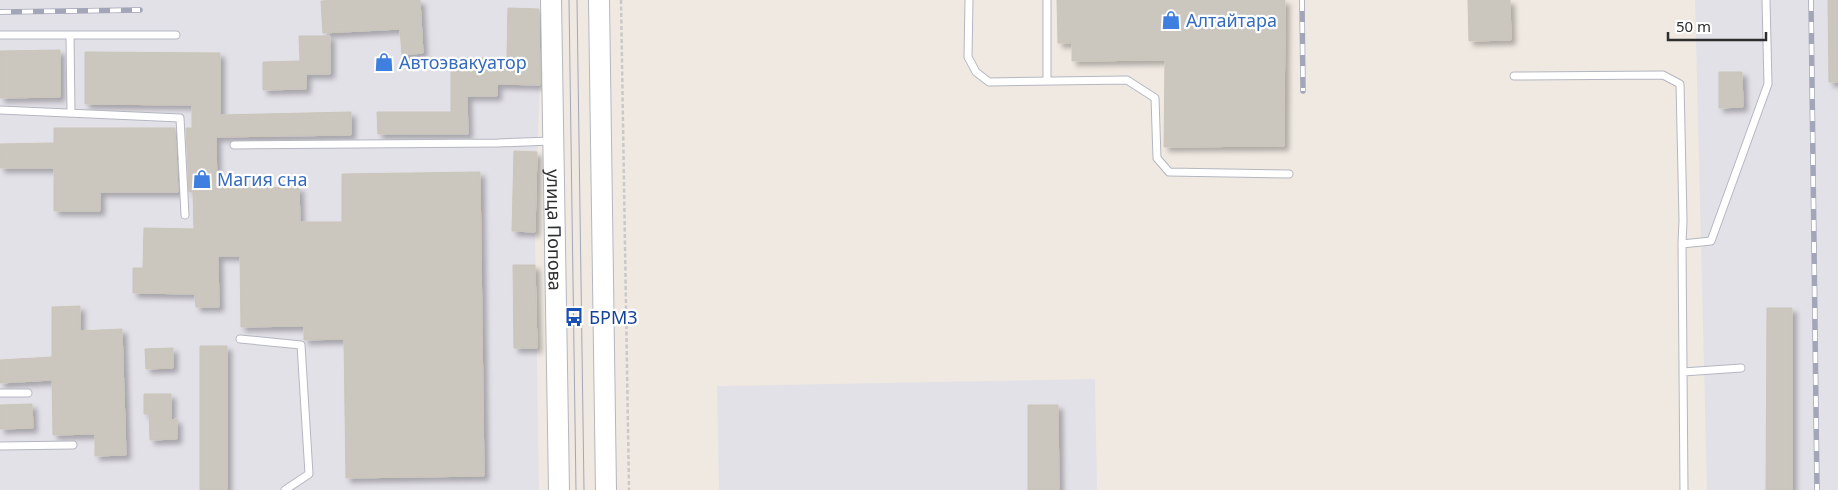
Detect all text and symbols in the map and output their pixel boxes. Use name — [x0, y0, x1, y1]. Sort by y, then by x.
place label: Алтайтара — [1186, 8, 1277, 32]
shop icon: Алтайтара — [1160, 9, 1182, 31]
scale bar — [1668, 10, 1766, 42]
text: 50 m — [1676, 16, 1711, 36]
place label: Автоэвакуатор — [399, 50, 527, 74]
shop icon: Автоэвакуатор — [373, 51, 395, 73]
place label: Магия сна — [217, 167, 307, 191]
shop icon: Магия сна — [191, 168, 213, 190]
street label: улица Попова — [542, 169, 568, 291]
place label: БРМЗ — [589, 305, 638, 329]
bus stop icon: БРМЗ — [563, 306, 585, 328]

